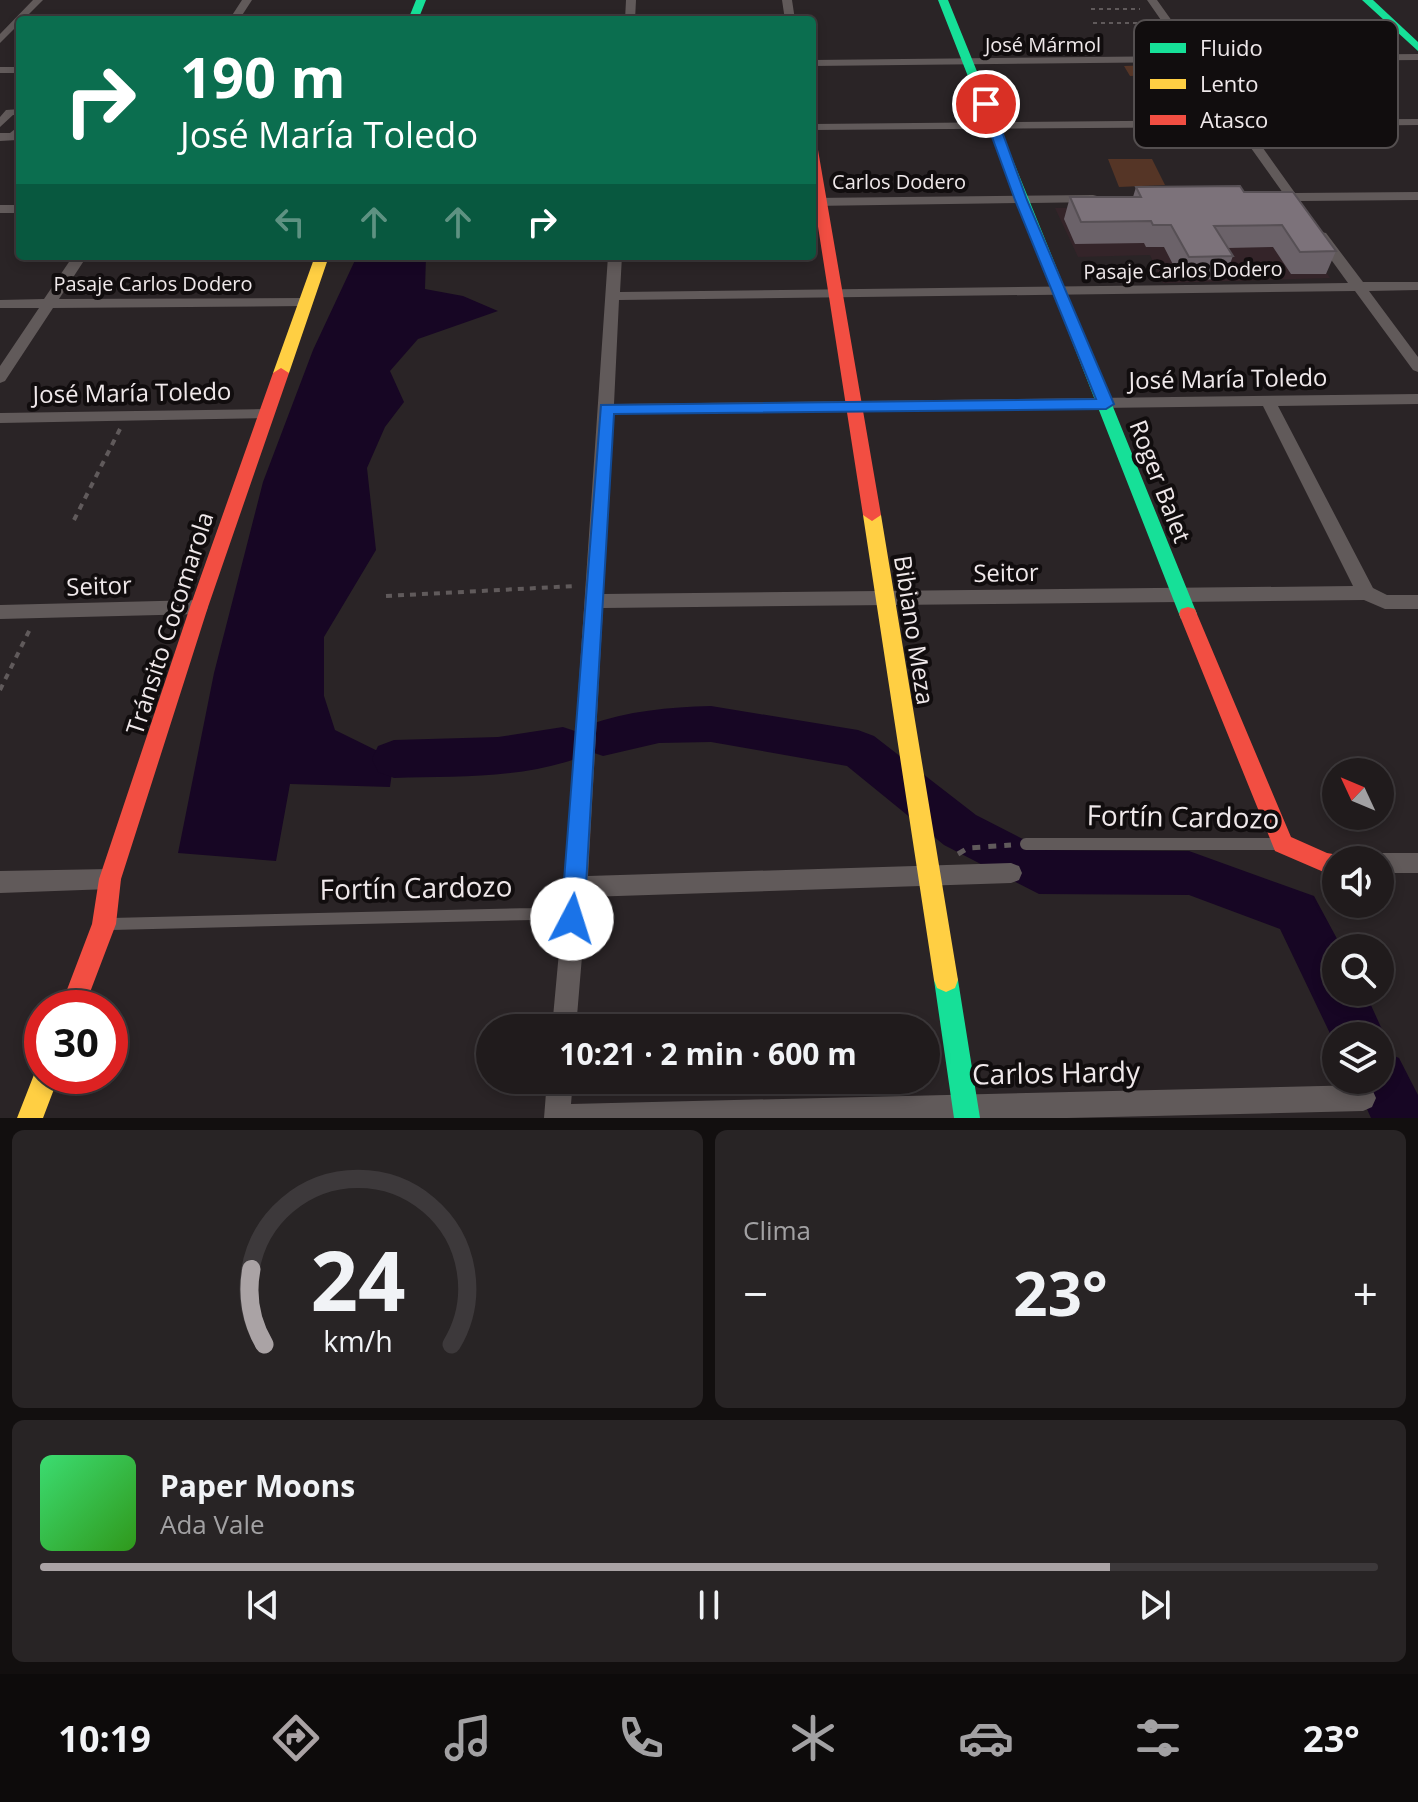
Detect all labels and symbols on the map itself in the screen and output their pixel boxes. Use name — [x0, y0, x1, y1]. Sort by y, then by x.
legend — [1134, 20, 1398, 148]
street label: José Mármol — [983, 31, 1101, 58]
text: Fluido — [1200, 32, 1263, 62]
text: Lento — [1200, 68, 1258, 98]
pin — [952, 70, 1020, 138]
text: Atasco — [1200, 104, 1268, 134]
street label: Carlos Dodero — [832, 168, 966, 195]
street label: Pasaje Carlos Dodero — [1083, 255, 1283, 285]
street label: Pasaje Carlos Dodero — [53, 270, 253, 297]
street label: José María Toledo — [1126, 360, 1328, 396]
street label: José María Toledo — [30, 374, 232, 410]
street label: Roger Balet — [1123, 415, 1199, 547]
street label: Tránsito Cocomarola — [117, 507, 221, 739]
street label: Bibiano Meza — [887, 553, 943, 707]
street label: Seitor — [973, 555, 1039, 589]
street label: Seitor — [66, 567, 132, 603]
north arrow — [1322, 758, 1394, 830]
street label: Fortín Cardozo — [1086, 795, 1280, 837]
street label: Fortín Cardozo — [319, 866, 513, 908]
position arrow — [530, 877, 614, 961]
speed limit sign: 30 — [24, 990, 128, 1094]
street label: Carlos Hardy — [972, 1052, 1141, 1092]

